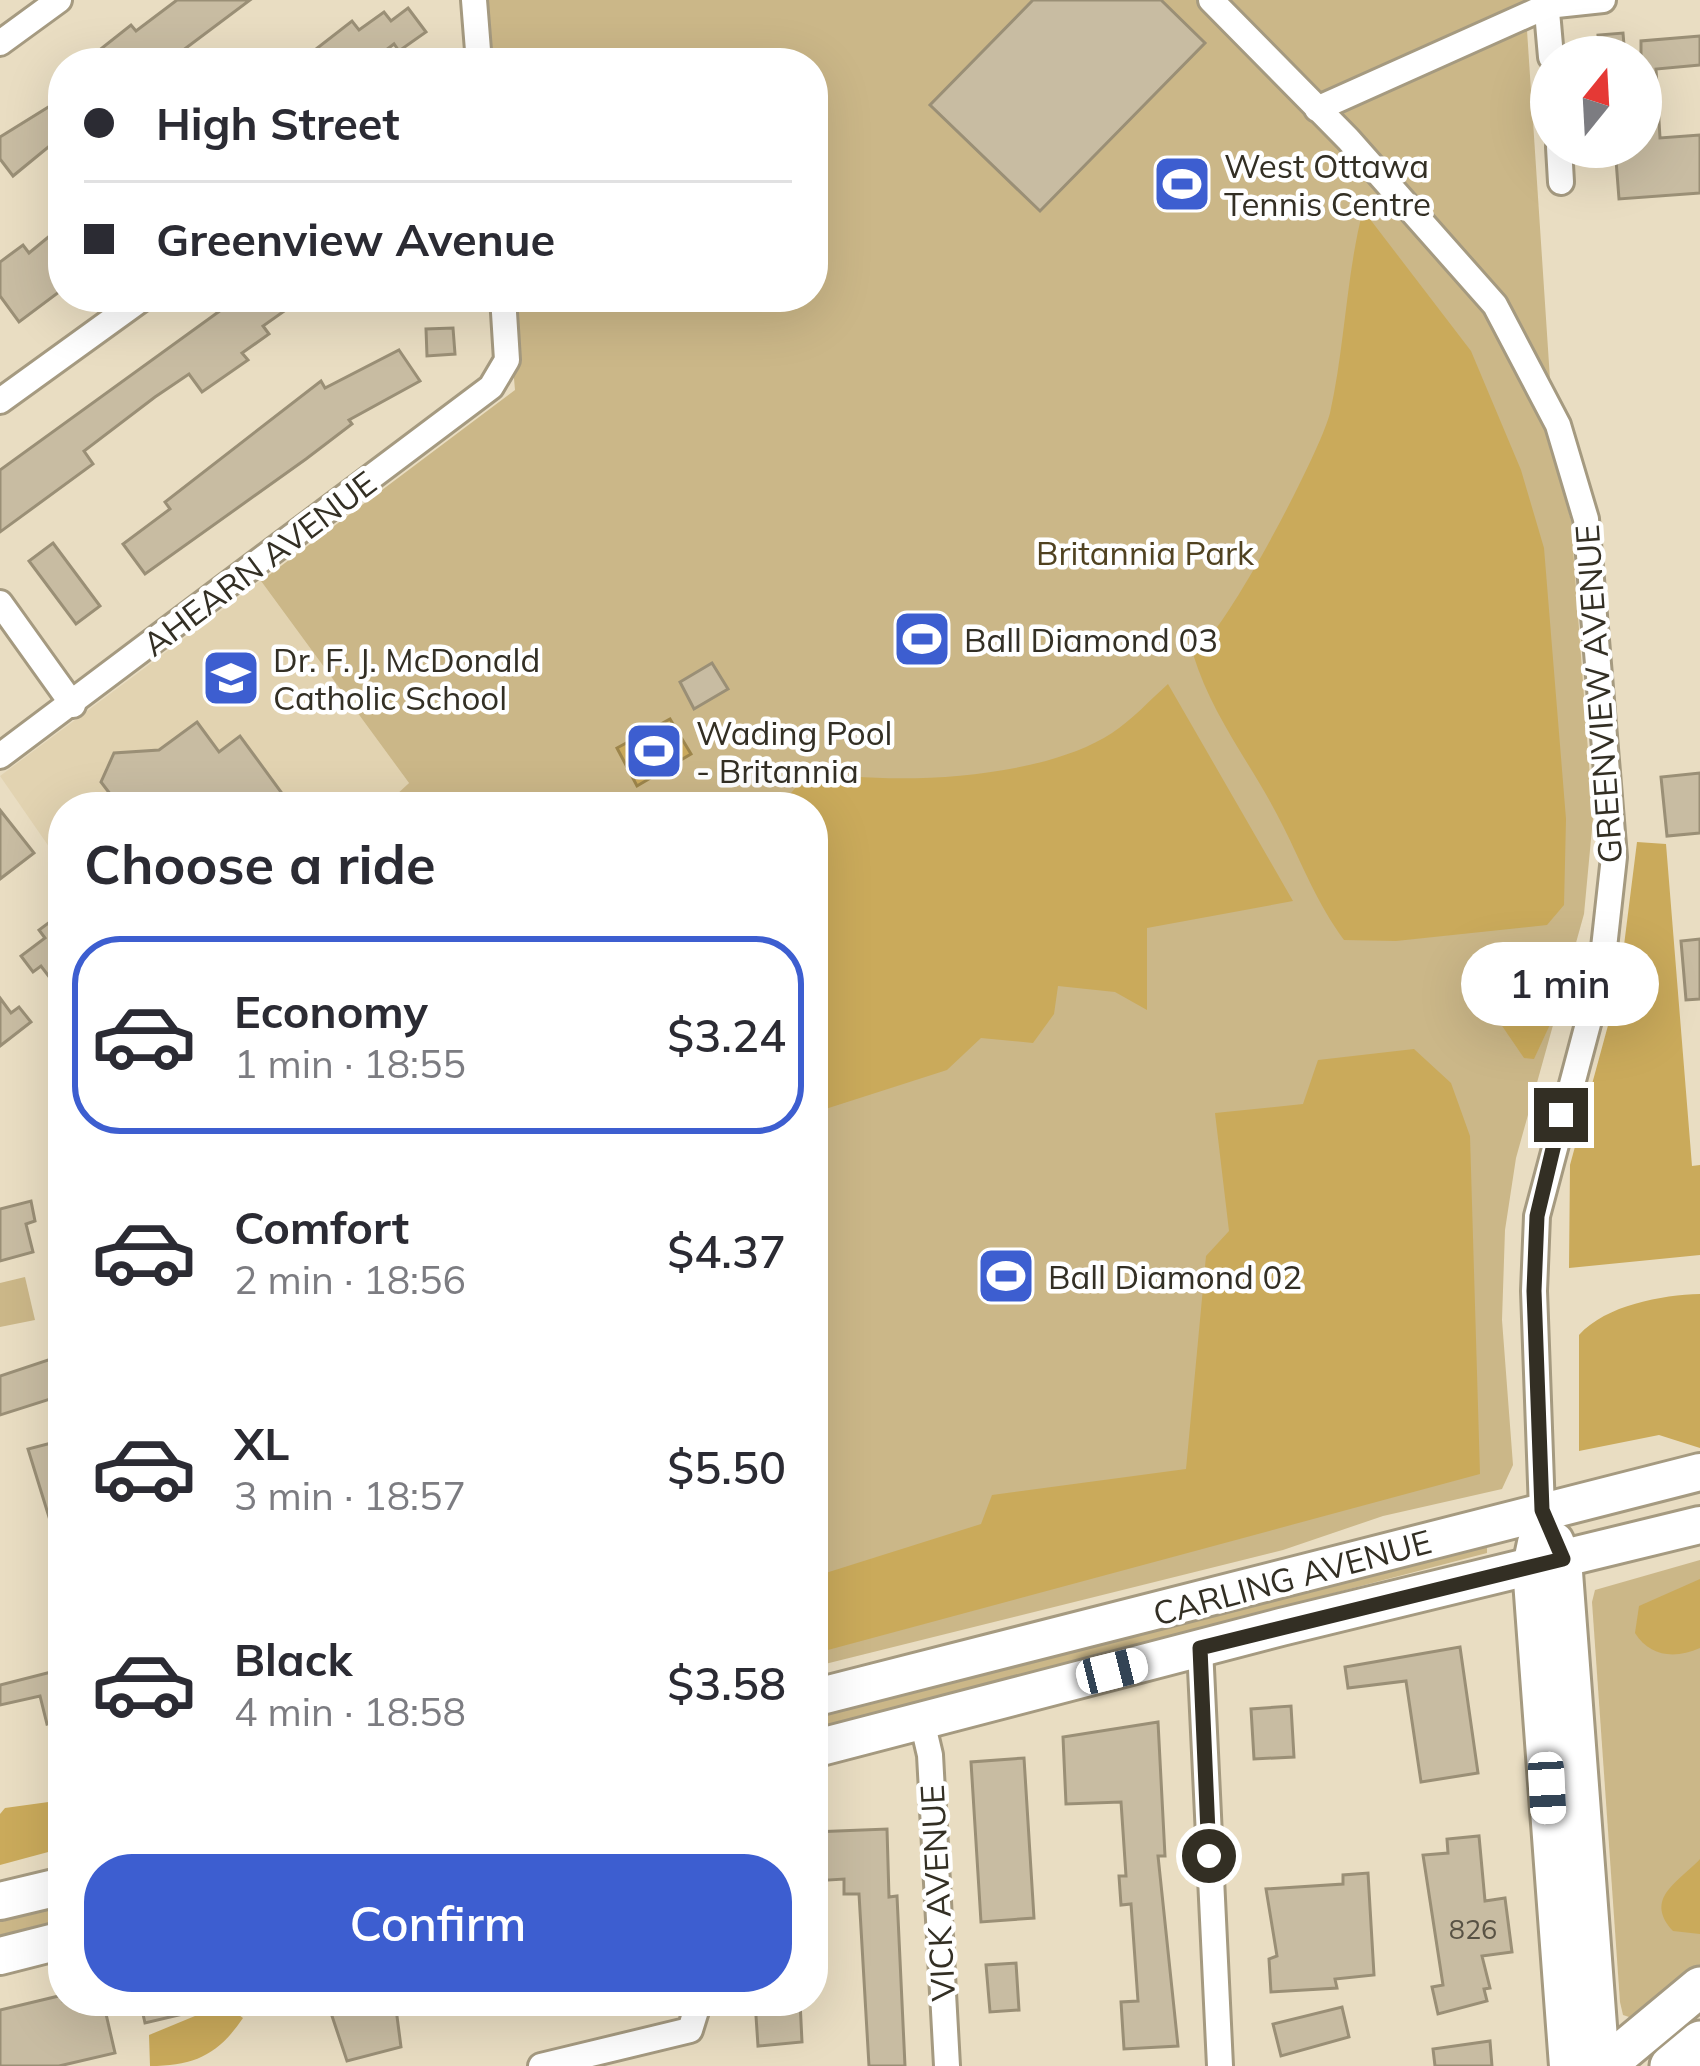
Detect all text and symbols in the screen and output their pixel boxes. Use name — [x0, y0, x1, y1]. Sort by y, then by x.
north arrow — [1530, 36, 1662, 168]
map controls — [1530, 36, 1662, 168]
text: High Street — [156, 95, 400, 151]
place label: West Ottawa Tennis Centre — [1224, 145, 1431, 224]
sports icon: West Ottawa Tennis Centre — [1151, 153, 1213, 215]
text: Greenview Avenue — [156, 211, 555, 267]
street label: AHEARN AVENUE — [134, 462, 384, 664]
street label: GREENVIEW AVENUE — [1566, 523, 1630, 865]
park label: Britannia Park — [1036, 532, 1255, 573]
sports icon: Ball Diamond 03 — [891, 608, 953, 670]
place label: Ball Diamond 03 — [964, 619, 1218, 660]
place label: Dr. F. J. McDonald Catholic School — [273, 639, 540, 718]
school or university icon: Dr. F. J. McDonald Catholic School — [200, 647, 262, 709]
place label: Wading Pool - Britannia — [696, 712, 892, 791]
sports icon: Wading Pool - Britannia — [623, 720, 685, 782]
text: Choose a ride — [84, 830, 436, 898]
callout: 1 min — [1462, 941, 1660, 1025]
text: 1 min — [1509, 959, 1611, 1008]
icon: car — [90, 981, 198, 1089]
text: Economy — [234, 983, 428, 1039]
text: $3.24 — [667, 1007, 786, 1063]
text: 1 min · 18:55 — [234, 1039, 466, 1088]
route end — [1534, 1088, 1588, 1142]
icon: car — [90, 1197, 198, 1305]
text: Comfort — [234, 1199, 409, 1255]
text: $4.37 — [667, 1223, 786, 1279]
sports icon: Ball Diamond 02 — [975, 1245, 1037, 1307]
text: 2 min · 18:56 — [234, 1255, 466, 1304]
place label: Ball Diamond 02 — [1048, 1256, 1302, 1297]
icon: car — [90, 1413, 198, 1521]
text: XL — [234, 1415, 289, 1471]
text: $5.50 — [667, 1439, 786, 1495]
text: 3 min · 18:57 — [234, 1471, 466, 1520]
street label: CARLING AVENUE — [1149, 1520, 1435, 1634]
icon: car — [90, 1629, 198, 1737]
text: Black — [234, 1631, 352, 1687]
car — [1073, 1645, 1151, 1697]
text: $3.58 — [667, 1655, 786, 1711]
text: 4 min · 18:58 — [234, 1687, 466, 1736]
car — [1527, 1751, 1567, 1825]
street label: VICK AVENUE — [911, 1784, 963, 2002]
route start — [1182, 1829, 1236, 1883]
button: Confirm — [84, 1854, 792, 1992]
house number: 826 — [1449, 1912, 1497, 1946]

